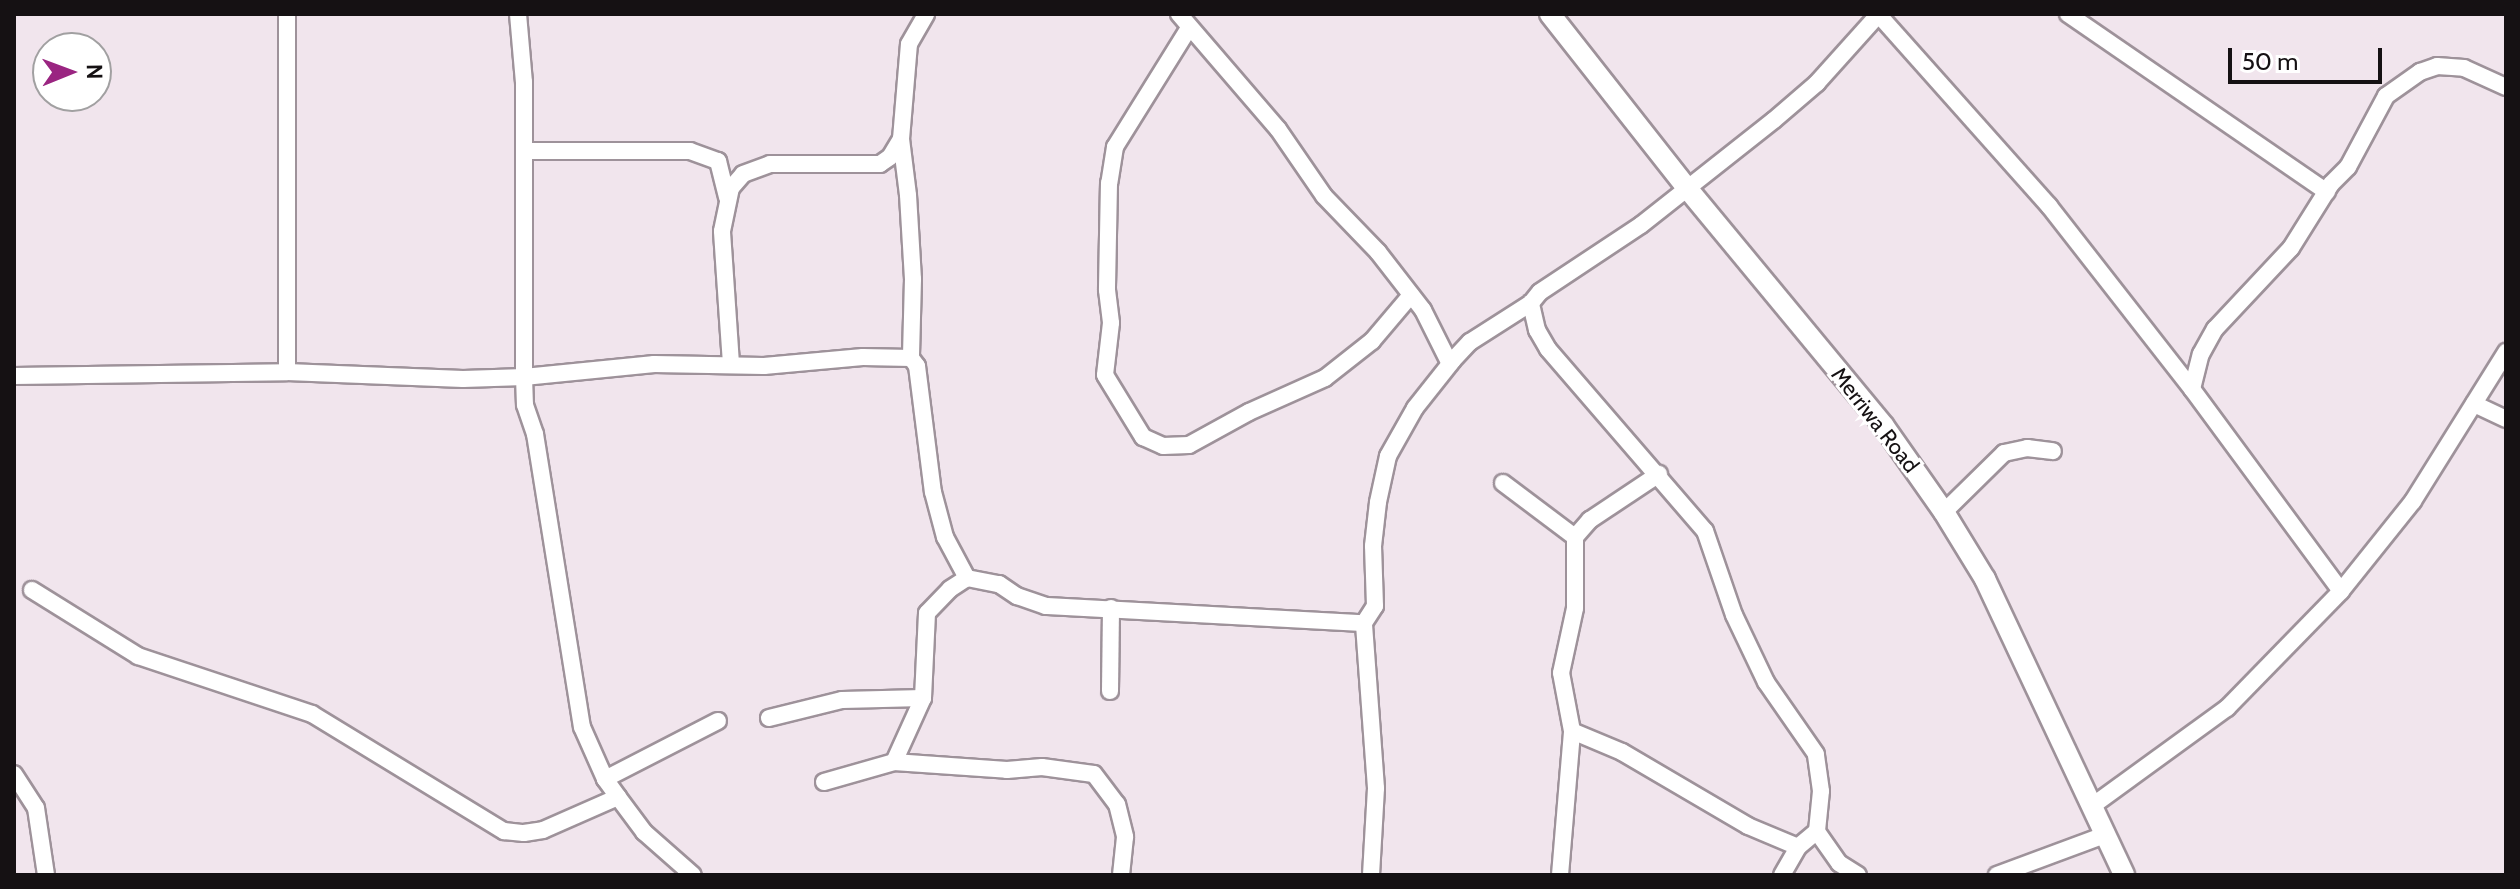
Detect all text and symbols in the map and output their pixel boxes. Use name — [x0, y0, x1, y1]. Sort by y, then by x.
north arrow — [32, 32, 112, 112]
scale bar — [2232, 32, 2386, 82]
text: 50 m — [2242, 47, 2298, 76]
text: N — [81, 64, 108, 80]
street label: Merriwa Road — [1826, 362, 1924, 478]

